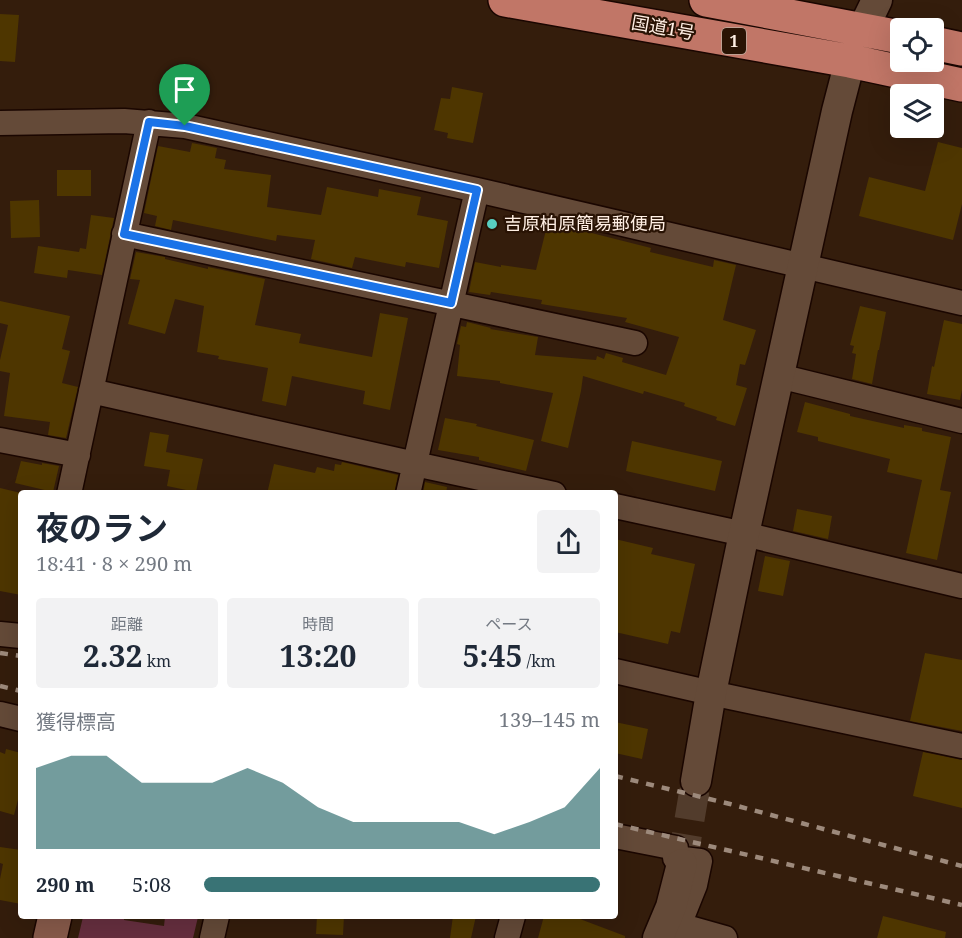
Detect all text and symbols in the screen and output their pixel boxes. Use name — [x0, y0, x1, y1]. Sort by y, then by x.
street label: 国道1号 — [630, 10, 697, 44]
map controls — [890, 18, 944, 138]
button: locate — [890, 18, 944, 72]
road number: 1 — [722, 28, 746, 54]
pin — [159, 64, 210, 126]
icon: arrive — [168, 73, 201, 106]
button: layers — [890, 84, 944, 138]
place label: 吉原柏原簡易郵便局 — [504, 211, 666, 235]
marker: 吉原柏原簡易郵便局 — [485, 217, 499, 231]
text: 夜のラン — [36, 505, 168, 550]
button: share — [537, 510, 600, 573]
text: 18:41 · 8 × 290 m — [36, 550, 192, 577]
text: 距離 — [111, 613, 143, 635]
text: 時間 — [302, 613, 334, 635]
text: ペース — [485, 613, 533, 635]
text: 2.32 — [83, 635, 143, 676]
text: 13:20 — [280, 635, 356, 676]
text: 5:45 — [462, 635, 522, 676]
text: km — [143, 650, 171, 672]
text: /km — [522, 650, 556, 672]
text: 139–145 m — [499, 706, 600, 733]
text: 獲得標高 — [36, 708, 116, 735]
text: 290 m — [36, 871, 95, 898]
text: 5:08 — [132, 871, 171, 898]

